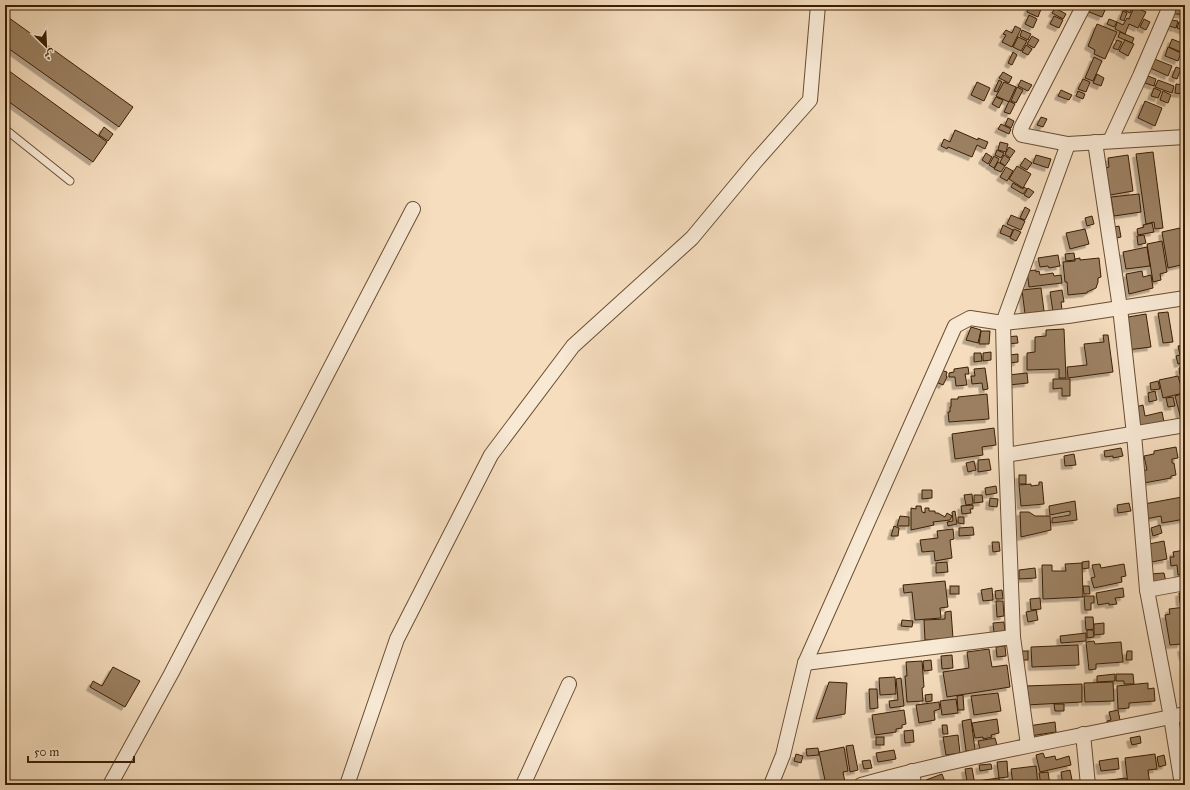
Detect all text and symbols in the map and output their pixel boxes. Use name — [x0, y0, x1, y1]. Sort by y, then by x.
north arrow — [26, 26, 66, 66]
text: ش — [42, 47, 57, 63]
scale bar — [28, 738, 134, 764]
text: 50 m — [34, 745, 59, 759]

